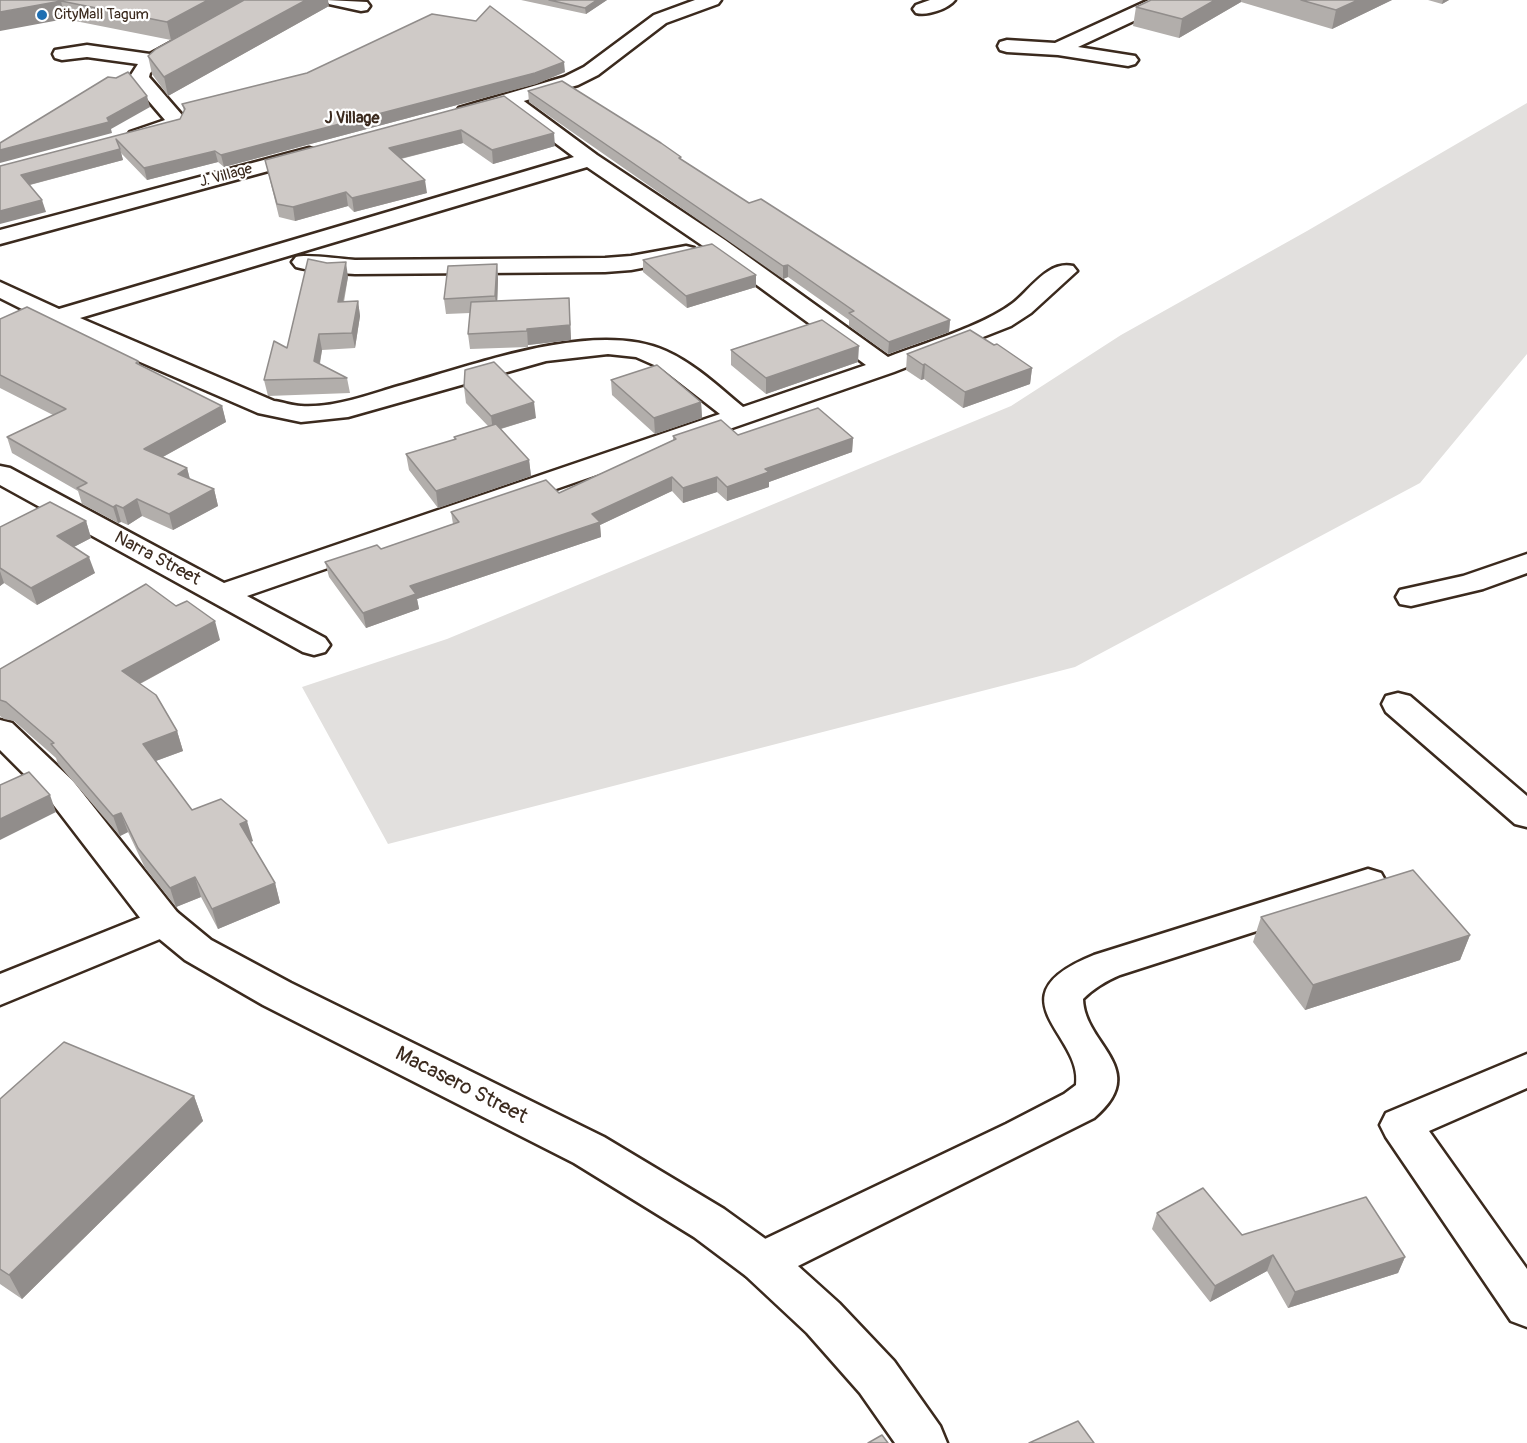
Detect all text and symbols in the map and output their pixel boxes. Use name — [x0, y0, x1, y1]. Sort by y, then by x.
place label: CityMall Tagum — [54, 6, 149, 24]
marker: CityMall Tagum — [35, 8, 49, 22]
district label: J Village — [325, 109, 379, 129]
street label: J. Village — [198, 160, 254, 192]
street label: Narra Street — [110, 527, 204, 591]
street label: Macasero Street — [391, 1042, 531, 1130]

